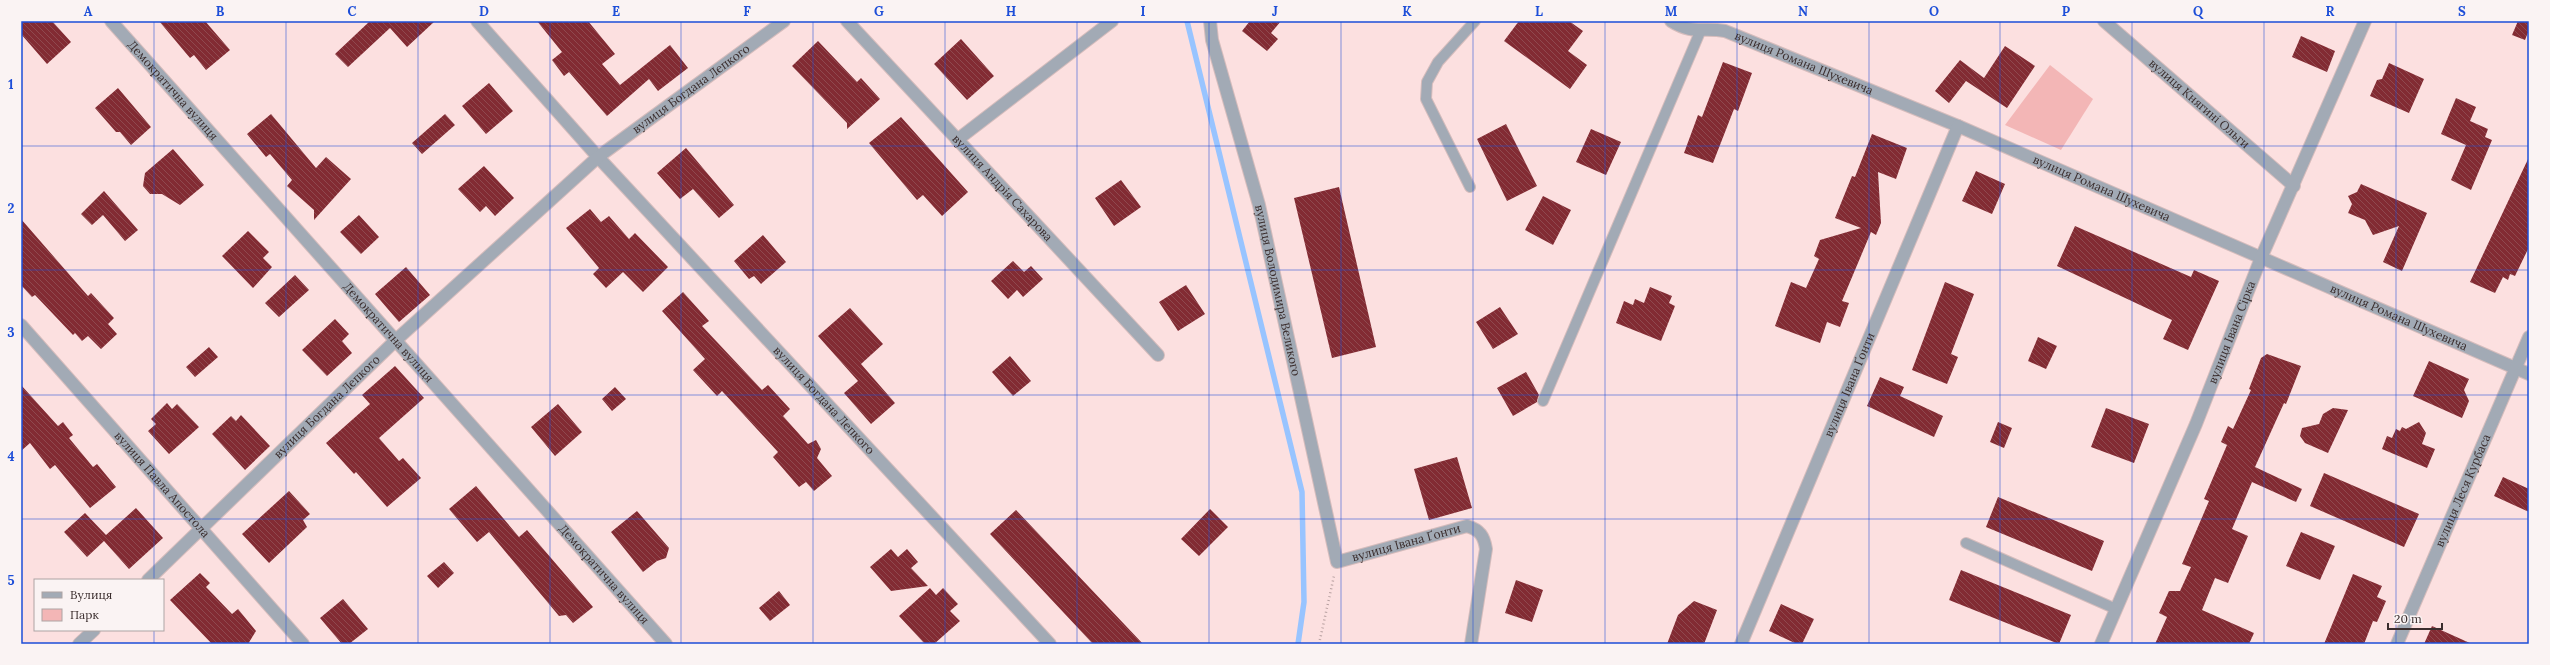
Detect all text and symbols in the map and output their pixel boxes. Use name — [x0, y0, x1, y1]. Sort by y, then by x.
text: A — [84, 3, 93, 20]
text: B — [216, 3, 225, 20]
text: C — [348, 3, 357, 20]
text: D — [479, 3, 489, 20]
text: E — [612, 3, 620, 20]
text: F — [743, 3, 751, 20]
text: G — [874, 3, 884, 20]
text: H — [1006, 3, 1016, 20]
text: I — [1140, 3, 1146, 20]
text: J — [1272, 3, 1278, 20]
text: K — [1402, 3, 1412, 20]
text: L — [1535, 3, 1543, 20]
text: M — [1665, 3, 1678, 20]
text: N — [1798, 3, 1808, 20]
text: O — [1929, 3, 1939, 20]
text: P — [2062, 3, 2071, 20]
text: Q — [2193, 3, 2204, 20]
text: R — [2326, 3, 2335, 20]
text: S — [2458, 3, 2466, 20]
street label: вулиця Романа Шухевича — [1733, 28, 1876, 98]
street label: Демократична вулиця — [125, 37, 222, 143]
street label: вулиця Богдана Лепкого — [629, 41, 753, 136]
street label: вулиця Княгині Ольги — [2146, 55, 2253, 151]
text: 1 — [8, 76, 14, 93]
street label: вулиця Андрія Сахарова — [949, 131, 1056, 244]
street label: вулиця Романа Шухевича — [2031, 151, 2173, 224]
text: 2 — [8, 200, 15, 217]
street label: вулиця Володимира Великого — [1252, 203, 1304, 377]
street label: Демократична вулиця — [340, 279, 437, 385]
street label: вулиця Івана Сірка — [2205, 279, 2258, 386]
street label: вулиця Романа Шухевича — [2328, 281, 2470, 353]
text: 3 — [7, 324, 15, 341]
street label: вулиця Івана Ґонти — [1821, 330, 1878, 439]
street label: вулиця Богдана Лепкого — [770, 343, 878, 457]
street label: вулиця Богдана Лепкого — [270, 352, 383, 461]
street label: вулиця Павла Апостола — [111, 428, 213, 541]
street label: вулиця Леся Курбаса — [2432, 432, 2493, 549]
text: 4 — [7, 448, 15, 465]
street label: вулиця Івана Ґонти — [1350, 520, 1462, 565]
street label: Демократична вулиця — [556, 521, 653, 627]
text: 5 — [7, 572, 15, 589]
legend — [34, 579, 164, 631]
text: Вулиця — [70, 587, 112, 602]
scale bar — [2388, 605, 2442, 631]
text: Парк — [70, 607, 99, 622]
text: 20 m — [2394, 611, 2422, 626]

